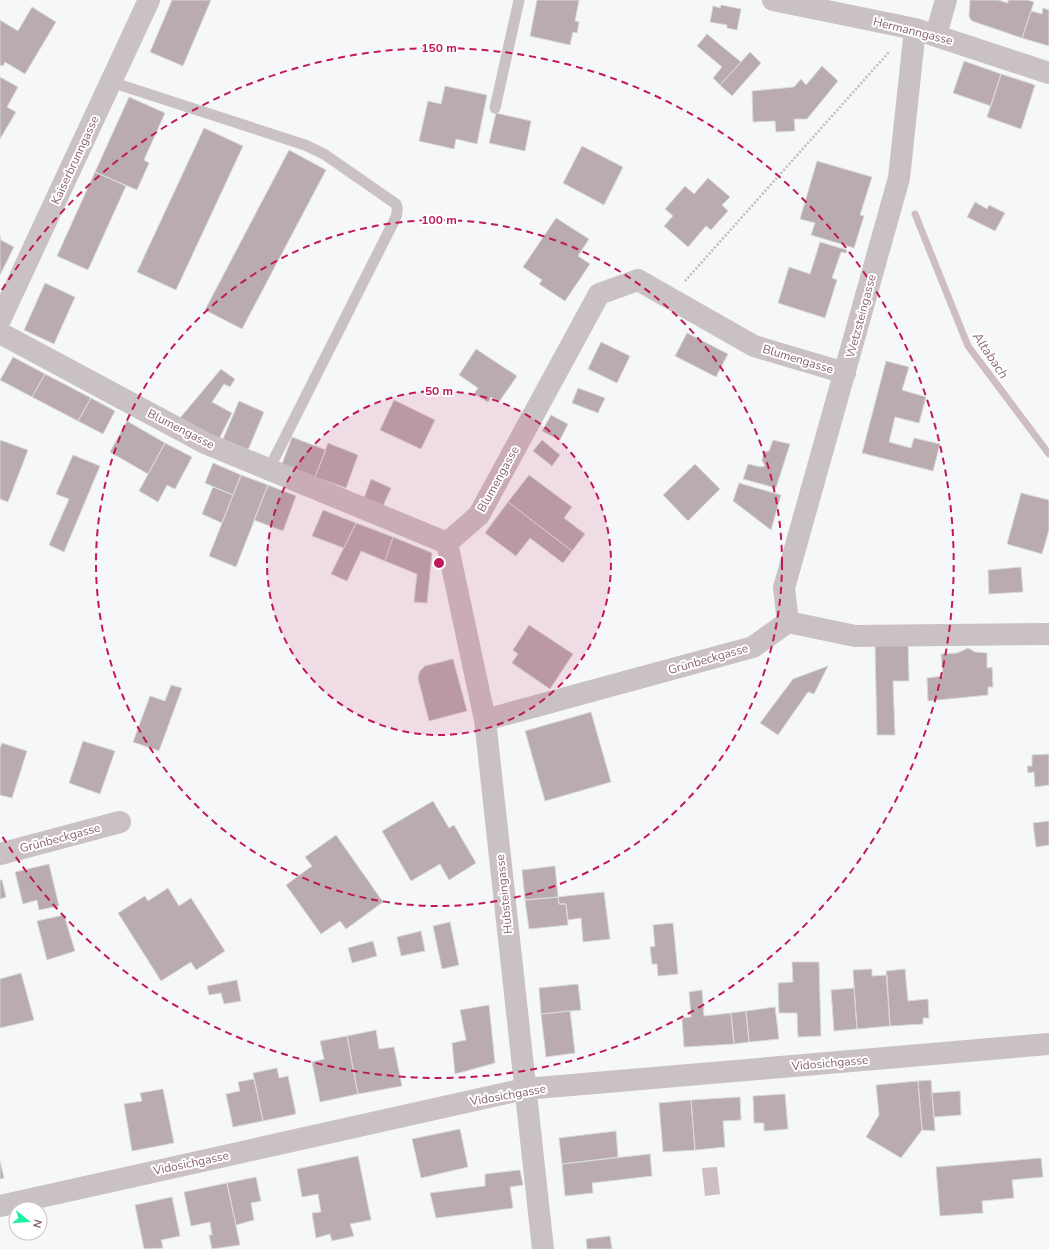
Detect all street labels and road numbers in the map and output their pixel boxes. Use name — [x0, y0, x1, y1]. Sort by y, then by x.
street label: Hermanngasse — [872, 13, 954, 49]
street label: Kaiserbrunngasse — [47, 113, 103, 207]
street label: Wetzsteingasse — [842, 273, 880, 359]
street label: Blumengasse — [761, 341, 835, 377]
street label: Blumengasse — [145, 405, 217, 453]
street label: Blumengasse — [473, 443, 523, 515]
street label: Grünbeckgasse — [666, 640, 750, 678]
street label: Grünbeckgasse — [18, 820, 102, 856]
street label: Hubsteingasse — [492, 853, 516, 935]
street label: Vidosichgasse — [790, 1052, 869, 1074]
street label: Vidosichgasse — [468, 1080, 547, 1110]
street label: Vidosichgasse — [151, 1147, 230, 1179]

